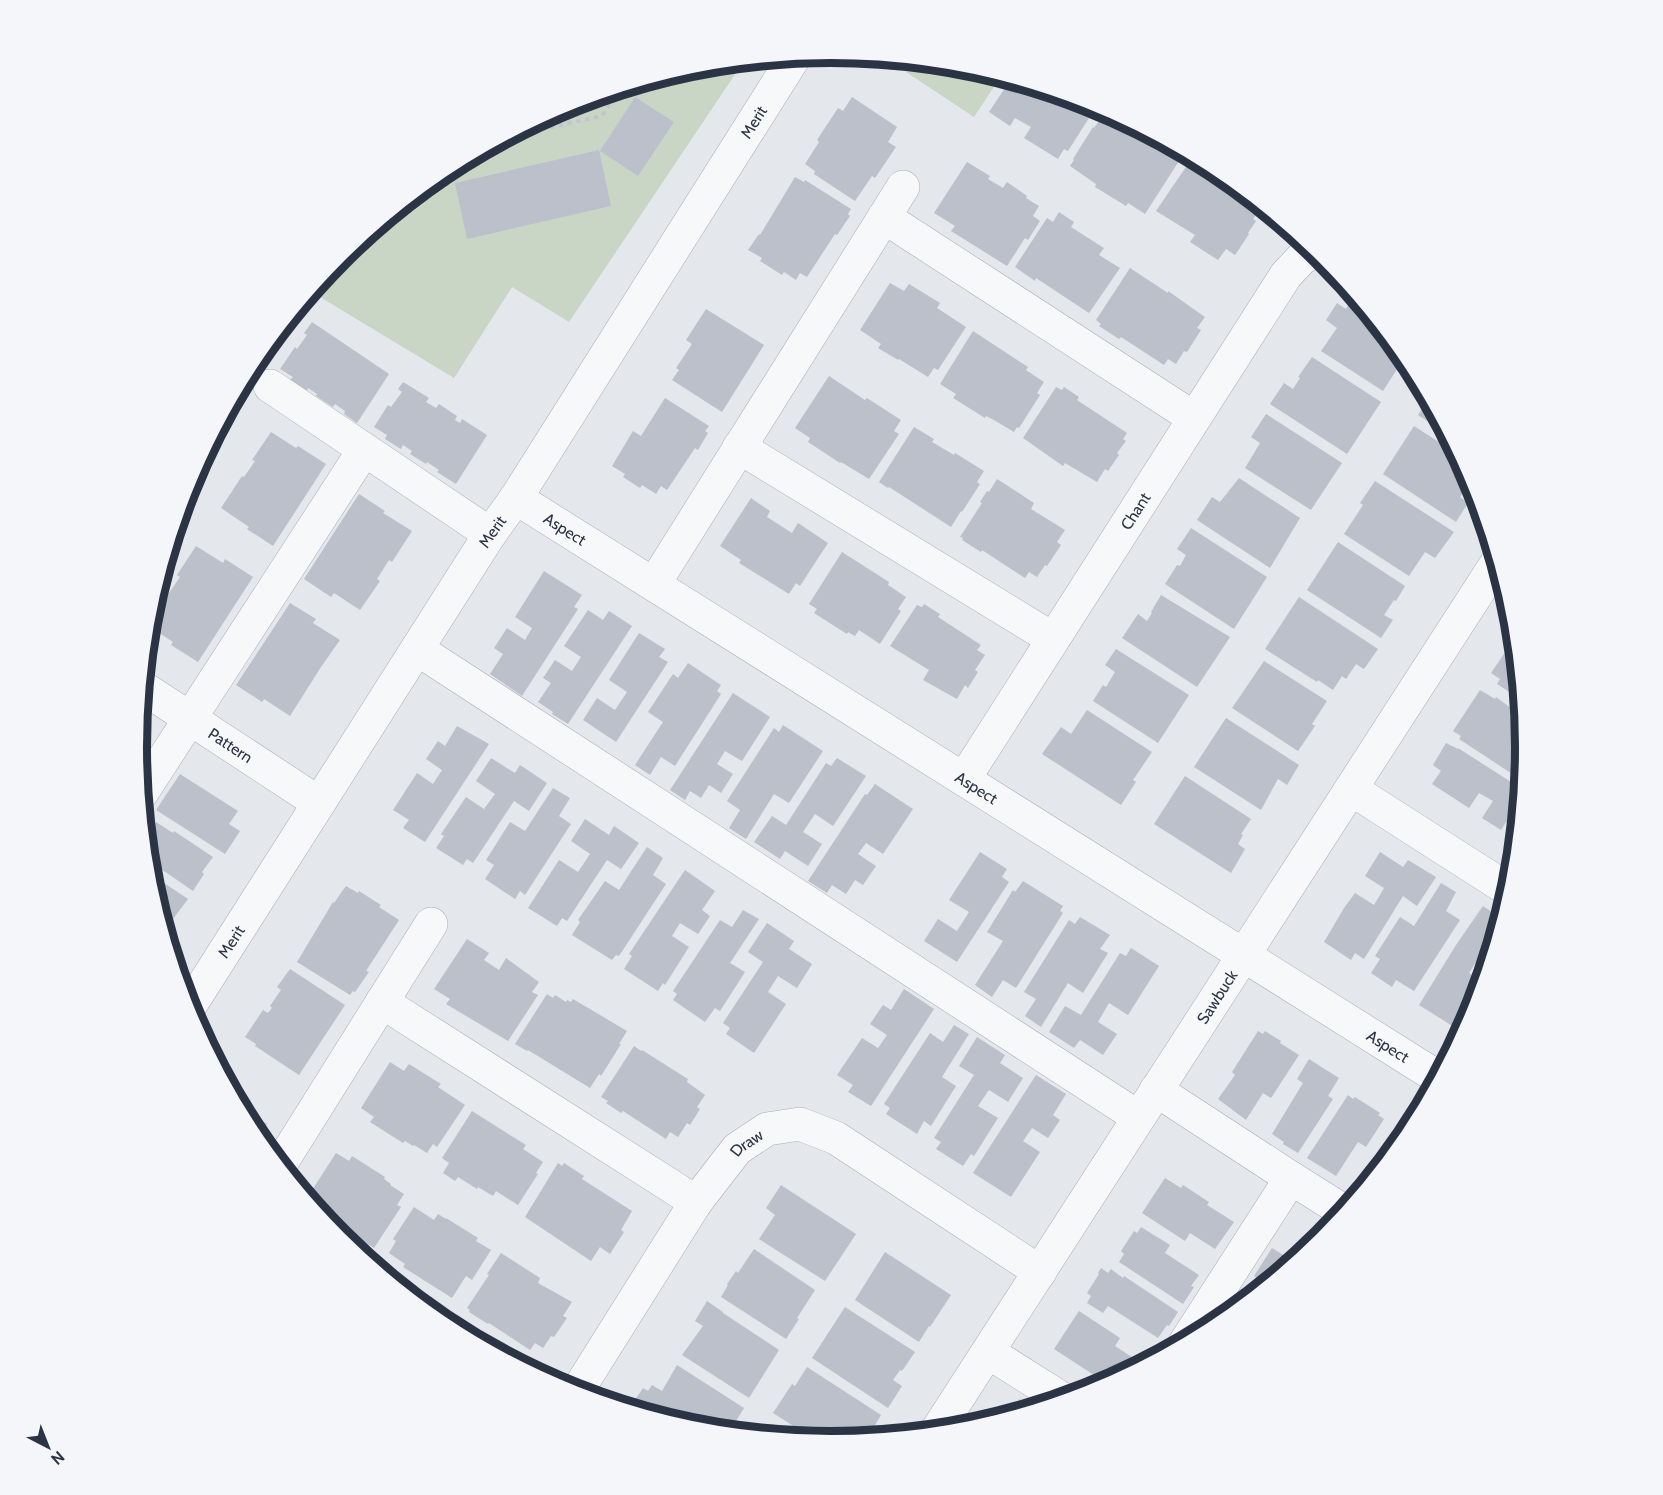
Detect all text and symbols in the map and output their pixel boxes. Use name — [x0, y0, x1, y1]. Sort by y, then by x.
street label: Merit — [736, 102, 771, 142]
street label: Chant — [1116, 488, 1154, 533]
street label: Aspect — [540, 509, 590, 550]
street label: Merit — [474, 511, 510, 551]
street label: Pattern — [205, 724, 257, 767]
street label: Aspect — [952, 767, 1002, 808]
street label: Merit — [214, 921, 249, 961]
street label: Sawbuck — [1193, 966, 1242, 1027]
street label: Aspect — [1363, 1026, 1413, 1067]
street label: Draw — [726, 1125, 767, 1160]
north arrow — [18, 1417, 78, 1477]
text: N — [47, 1447, 68, 1469]

